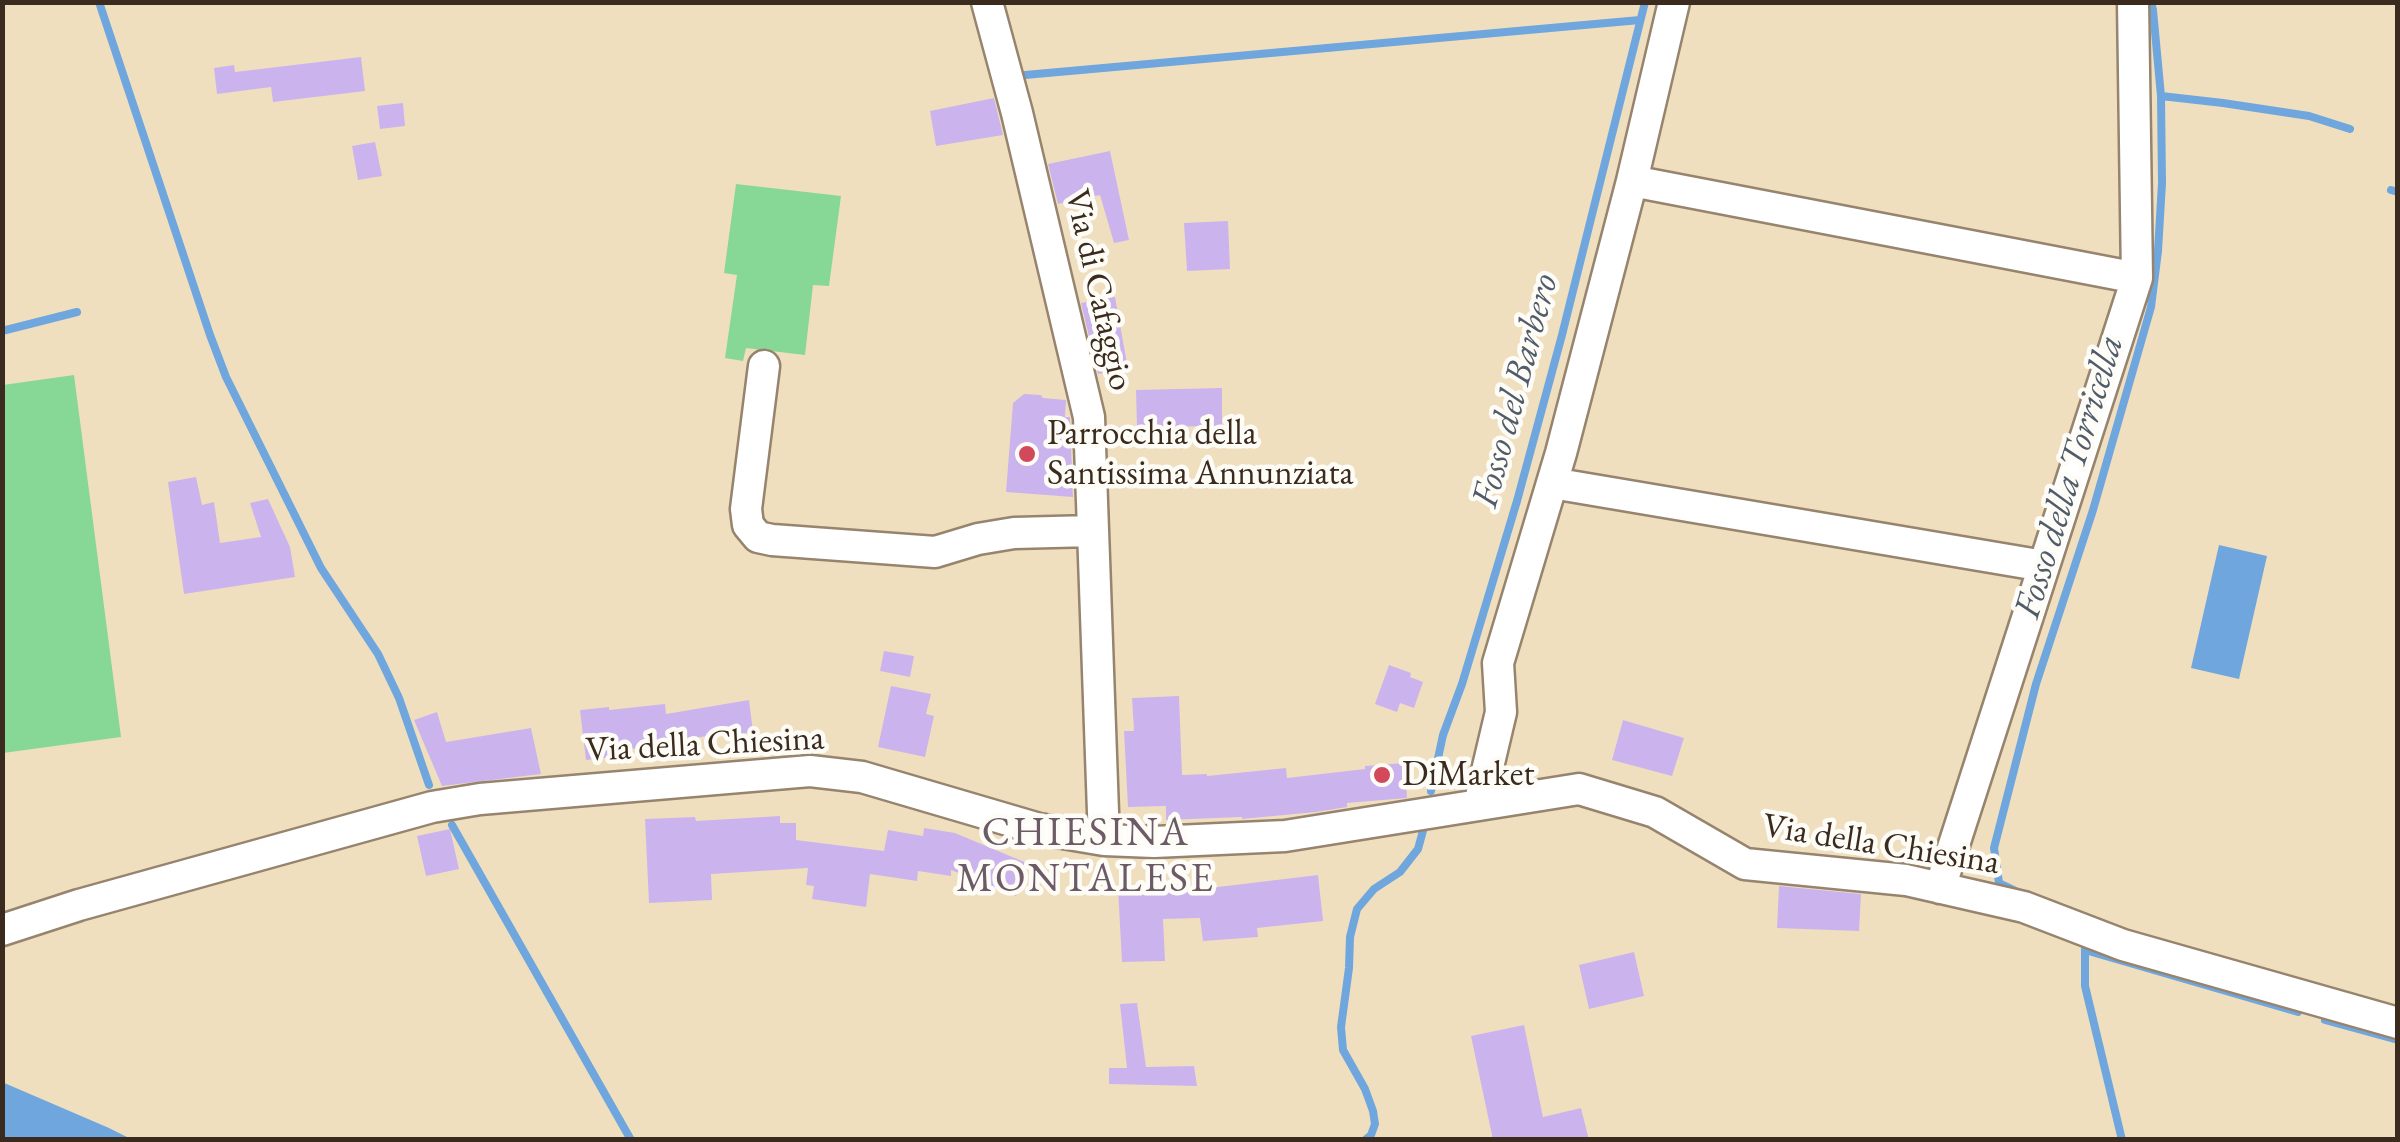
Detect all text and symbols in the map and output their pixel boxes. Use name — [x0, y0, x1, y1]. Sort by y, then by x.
street label: Via di Cafaggio — [1054, 185, 1142, 395]
water label: Fosso del Barbero — [1463, 269, 1569, 513]
water label: Fosso della Torricella — [2005, 330, 2135, 624]
place label: Parrocchia della Santissima Annunziata — [1047, 413, 1353, 495]
marker: Parrocchia della Santissima Annunziata — [1016, 443, 1038, 465]
street label: Via della Chiesina — [585, 718, 825, 772]
place label: DiMarket — [1402, 754, 1535, 796]
marker: DiMarket — [1371, 764, 1393, 786]
street label: Via della Chiesina — [1760, 806, 2002, 884]
district label: CHIESINA MONTALESE — [957, 810, 1215, 904]

